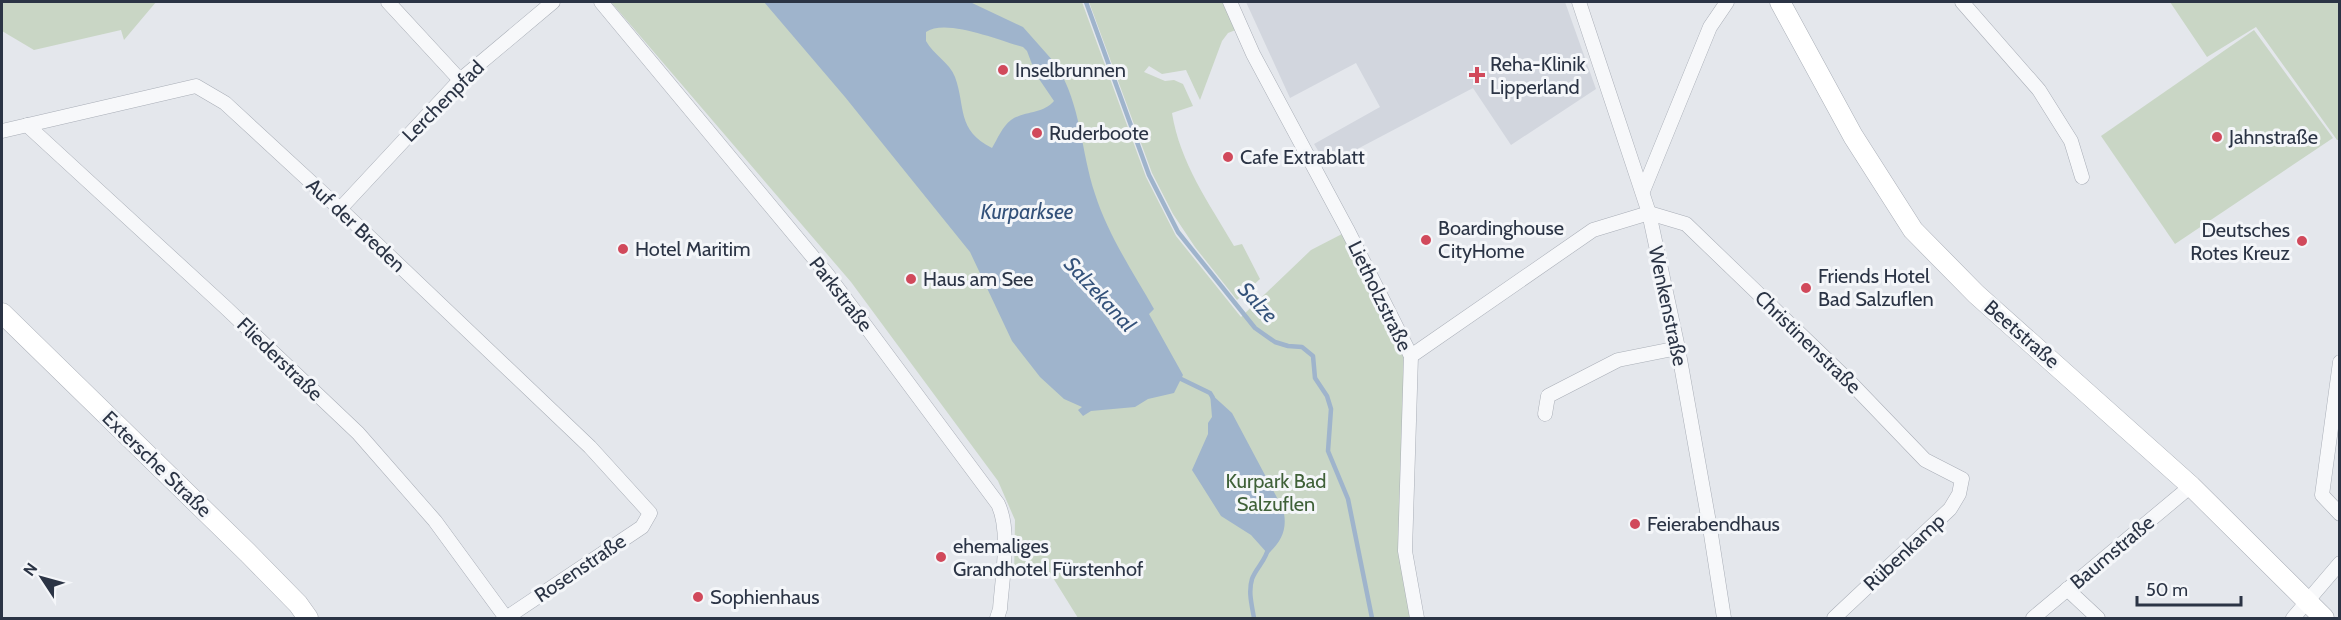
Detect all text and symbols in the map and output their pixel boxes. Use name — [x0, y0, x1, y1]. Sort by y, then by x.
place label: Reha-Klinik Lipperland — [1490, 52, 1586, 99]
street label: Lerchenpfad — [397, 55, 489, 147]
place label: Inselbrunnen — [1015, 58, 1126, 82]
marker: Inselbrunnen — [996, 63, 1010, 77]
marker: Reha-Klinik Lipperland — [1468, 66, 1486, 84]
place label: Ruderboote — [1049, 121, 1149, 145]
place label: Jahnstraße — [2228, 125, 2318, 149]
marker: Ruderboote — [1030, 126, 1044, 140]
marker: Jahnstraße — [2210, 130, 2224, 144]
place label: Cafe Extrablatt — [1240, 145, 1365, 169]
marker: Cafe Extrablatt — [1221, 150, 1235, 164]
street label: Auf der Breden — [302, 173, 410, 277]
water label: Kurparksee — [981, 199, 1074, 224]
place label: Boardinghouse CityHome — [1438, 216, 1564, 263]
place label: Deutsches Rotes Kreuz — [2190, 218, 2290, 265]
marker: Boardinghouse CityHome — [1419, 233, 1433, 247]
marker: Deutsches Rotes Kreuz — [2295, 234, 2309, 248]
place label: Hotel Maritim — [635, 237, 751, 261]
street label: Lietholzstraße — [1343, 237, 1417, 355]
marker: Hotel Maritim — [616, 242, 630, 256]
street label: Wenkenstraße — [1644, 244, 1692, 368]
water label: Salzekanal — [1059, 251, 1141, 337]
street label: Parkstraße — [804, 252, 878, 336]
place label: Friends Hotel Bad Salzuflen — [1818, 264, 1934, 311]
place label: Haus am See — [923, 267, 1034, 291]
marker: Haus am See — [904, 272, 918, 286]
water label: Salze — [1233, 277, 1283, 328]
marker: Friends Hotel Bad Salzuflen — [1799, 281, 1813, 295]
street label: Christinenstraße — [1750, 285, 1866, 399]
street label: Beetstraße — [1980, 295, 2064, 373]
street label: Fliederstraße — [232, 312, 328, 406]
street label: Extersche Straße — [97, 406, 217, 522]
park label: Kurpark Bad Salzuflen — [1226, 469, 1326, 516]
street label: Rübenkamp — [1859, 508, 1949, 596]
street label: Baumstraße — [2065, 510, 2159, 594]
place label: Feierabendhaus — [1647, 512, 1780, 536]
marker: Feierabendhaus — [1628, 517, 1642, 531]
street label: Rosenstraße — [530, 529, 630, 607]
place label: ehemaliges Grandhotel Fürstenhof — [953, 534, 1144, 581]
north arrow — [12, 548, 72, 608]
marker: ehemaliges Grandhotel Fürstenhof — [934, 550, 948, 564]
text: N — [19, 559, 41, 580]
scale bar — [2137, 569, 2240, 607]
text: 50 m — [2146, 579, 2188, 601]
place label: Sophienhaus — [710, 585, 820, 609]
marker: Sophienhaus — [691, 590, 705, 604]

